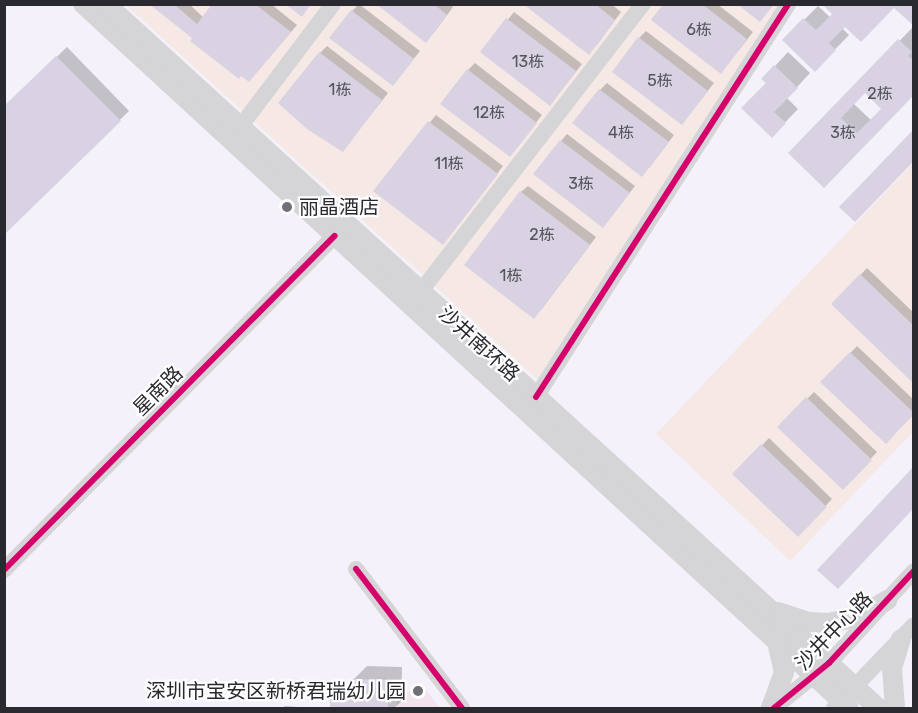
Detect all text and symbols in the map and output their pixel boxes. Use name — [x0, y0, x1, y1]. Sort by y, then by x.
house number: 6栋 — [686, 20, 712, 40]
house number: 13栋 — [512, 52, 544, 72]
house number: 5栋 — [647, 71, 673, 91]
house number: 1栋 — [329, 80, 351, 100]
house number: 2栋 — [867, 84, 893, 104]
house number: 12栋 — [473, 103, 505, 123]
house number: 4栋 — [608, 123, 634, 143]
house number: 3栋 — [830, 123, 856, 143]
house number: 11栋 — [434, 154, 464, 174]
house number: 3栋 — [568, 174, 594, 194]
place label: 丽晶酒店 — [299, 195, 379, 219]
marker: 丽晶酒店 — [280, 200, 294, 214]
house number: 2栋 — [529, 225, 555, 245]
house number: 1栋 — [500, 266, 522, 286]
street label: 沙井南环路 — [434, 302, 524, 386]
street label: 星南路 — [128, 361, 188, 421]
street label: 沙井中心路 — [791, 587, 877, 675]
place label: 深圳市宝安区新桥君瑞幼儿园 — [146, 679, 406, 703]
marker: 深圳市宝安区新桥君瑞幼儿园 — [411, 684, 425, 698]

